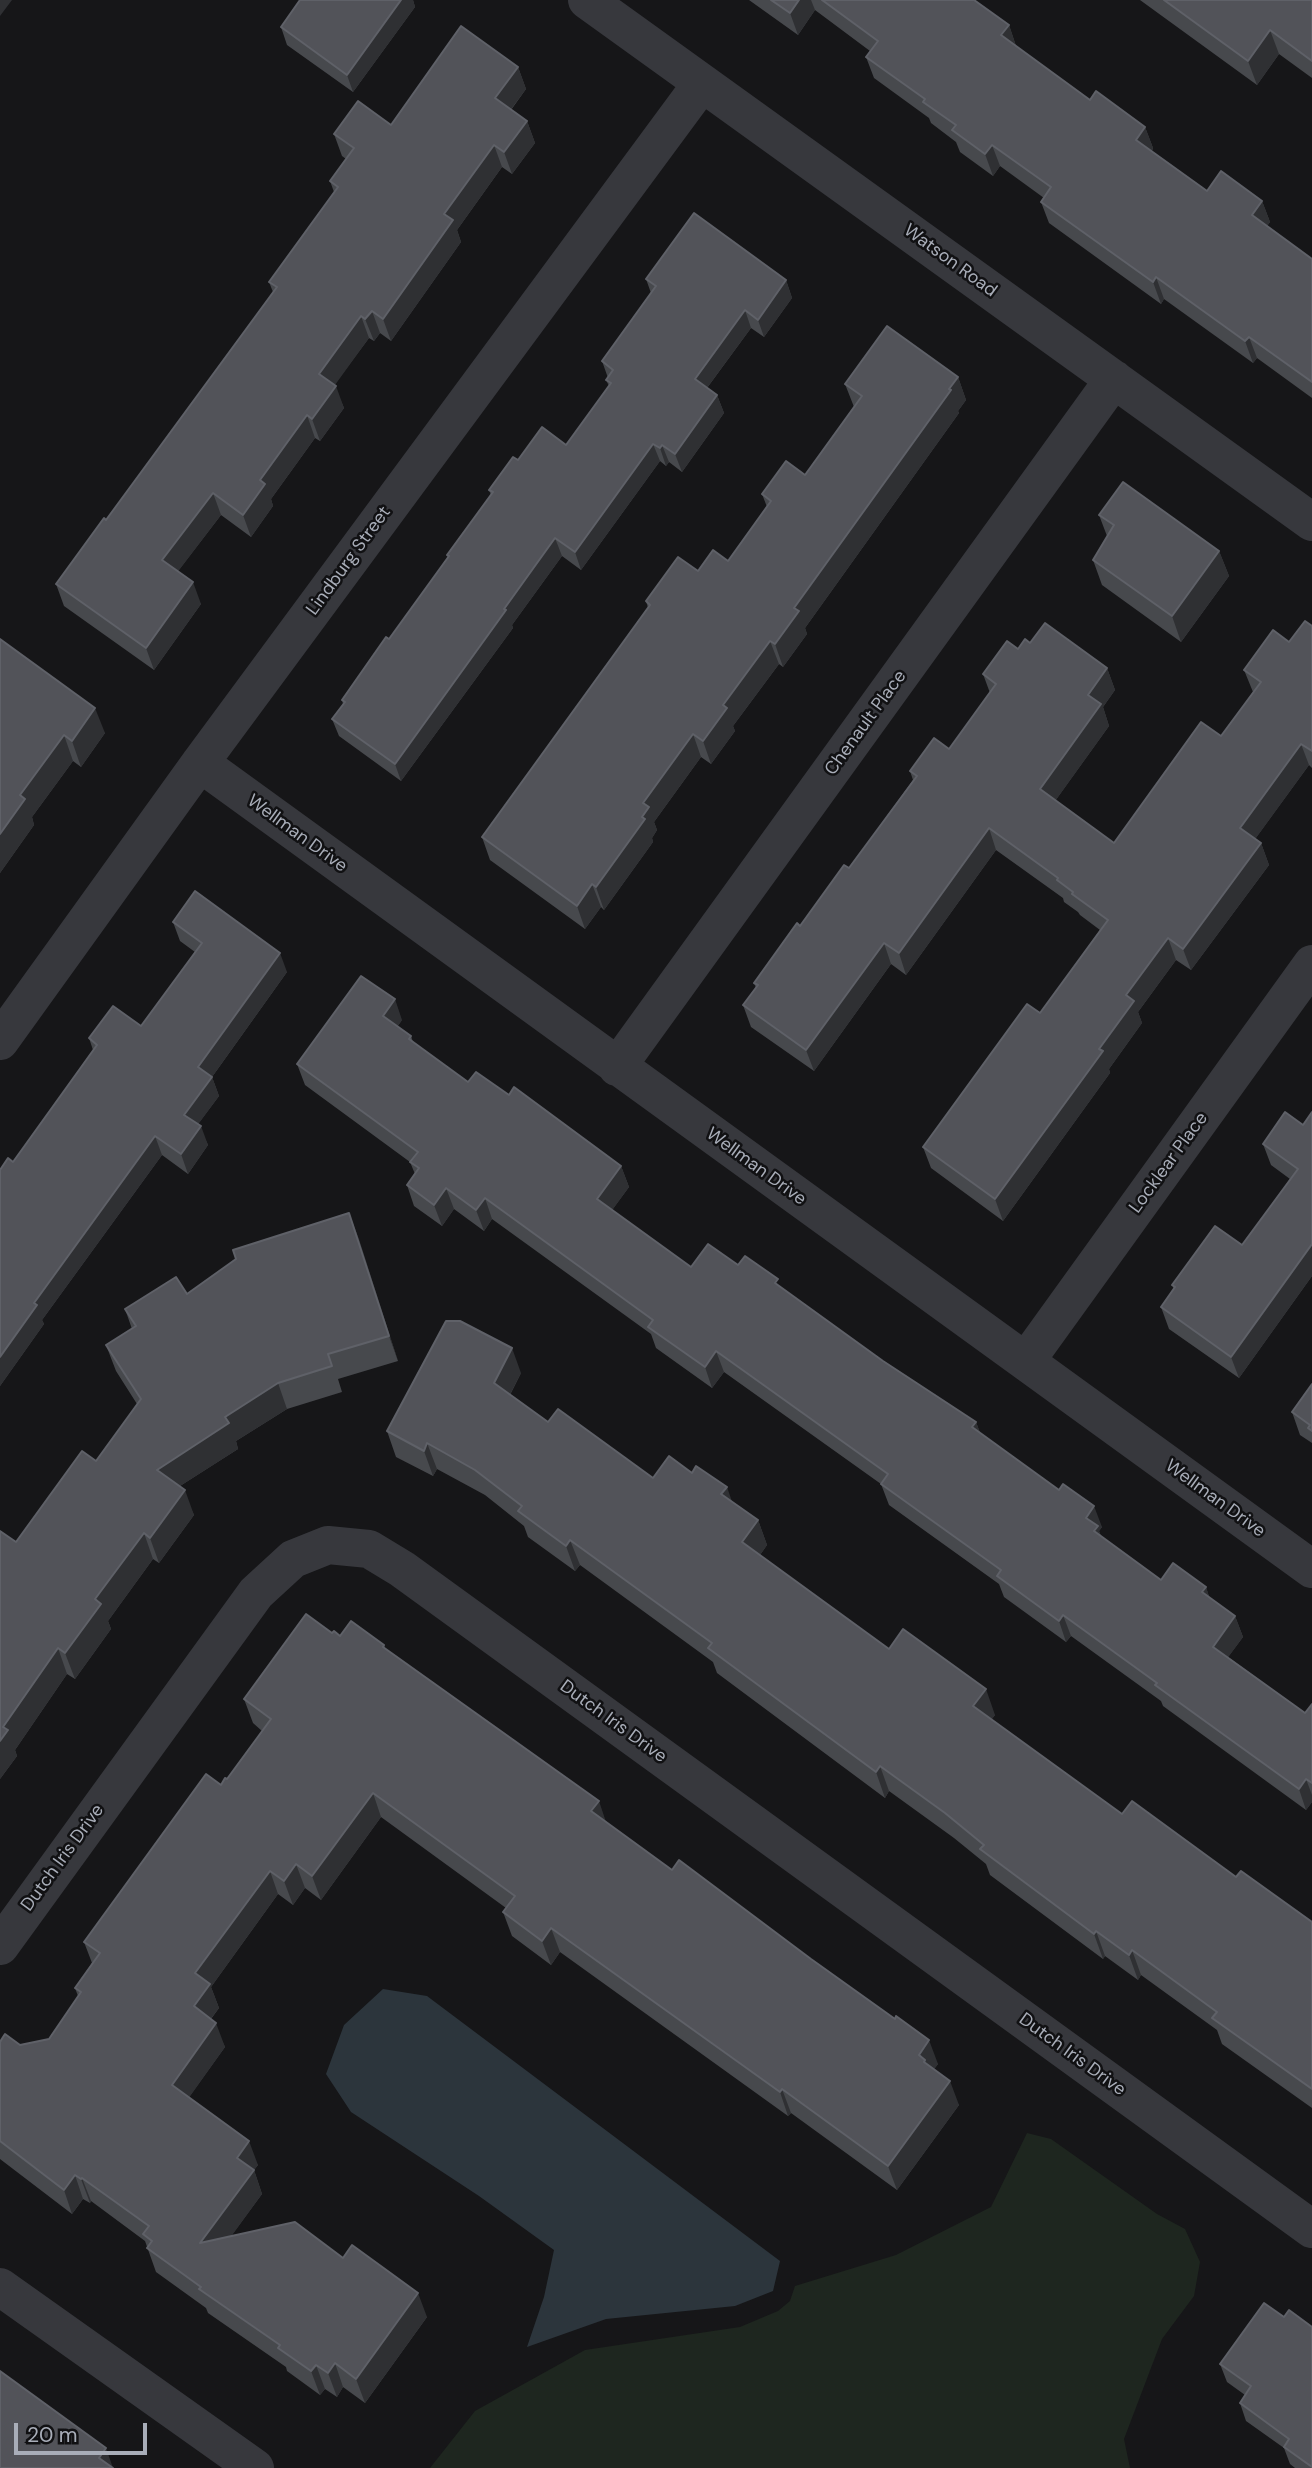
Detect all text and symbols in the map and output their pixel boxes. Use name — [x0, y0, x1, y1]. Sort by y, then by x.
street label: Watson Road — [899, 220, 1001, 302]
street label: Lindburg Street — [302, 502, 396, 620]
street label: Chenault Place — [821, 666, 911, 780]
street label: Wellman Drive — [243, 790, 351, 878]
street label: Locklear Place — [1125, 1108, 1213, 1218]
street label: Wellman Drive — [702, 1123, 810, 1211]
street label: Wellman Drive — [1161, 1455, 1269, 1543]
street label: Dutch Iris Drive — [555, 1676, 671, 1768]
street label: Dutch Iris Drive — [17, 1800, 109, 1916]
street label: Dutch Iris Drive — [1014, 2009, 1130, 2101]
scale bar — [18, 2408, 150, 2452]
text: 20 m — [27, 2421, 78, 2449]

